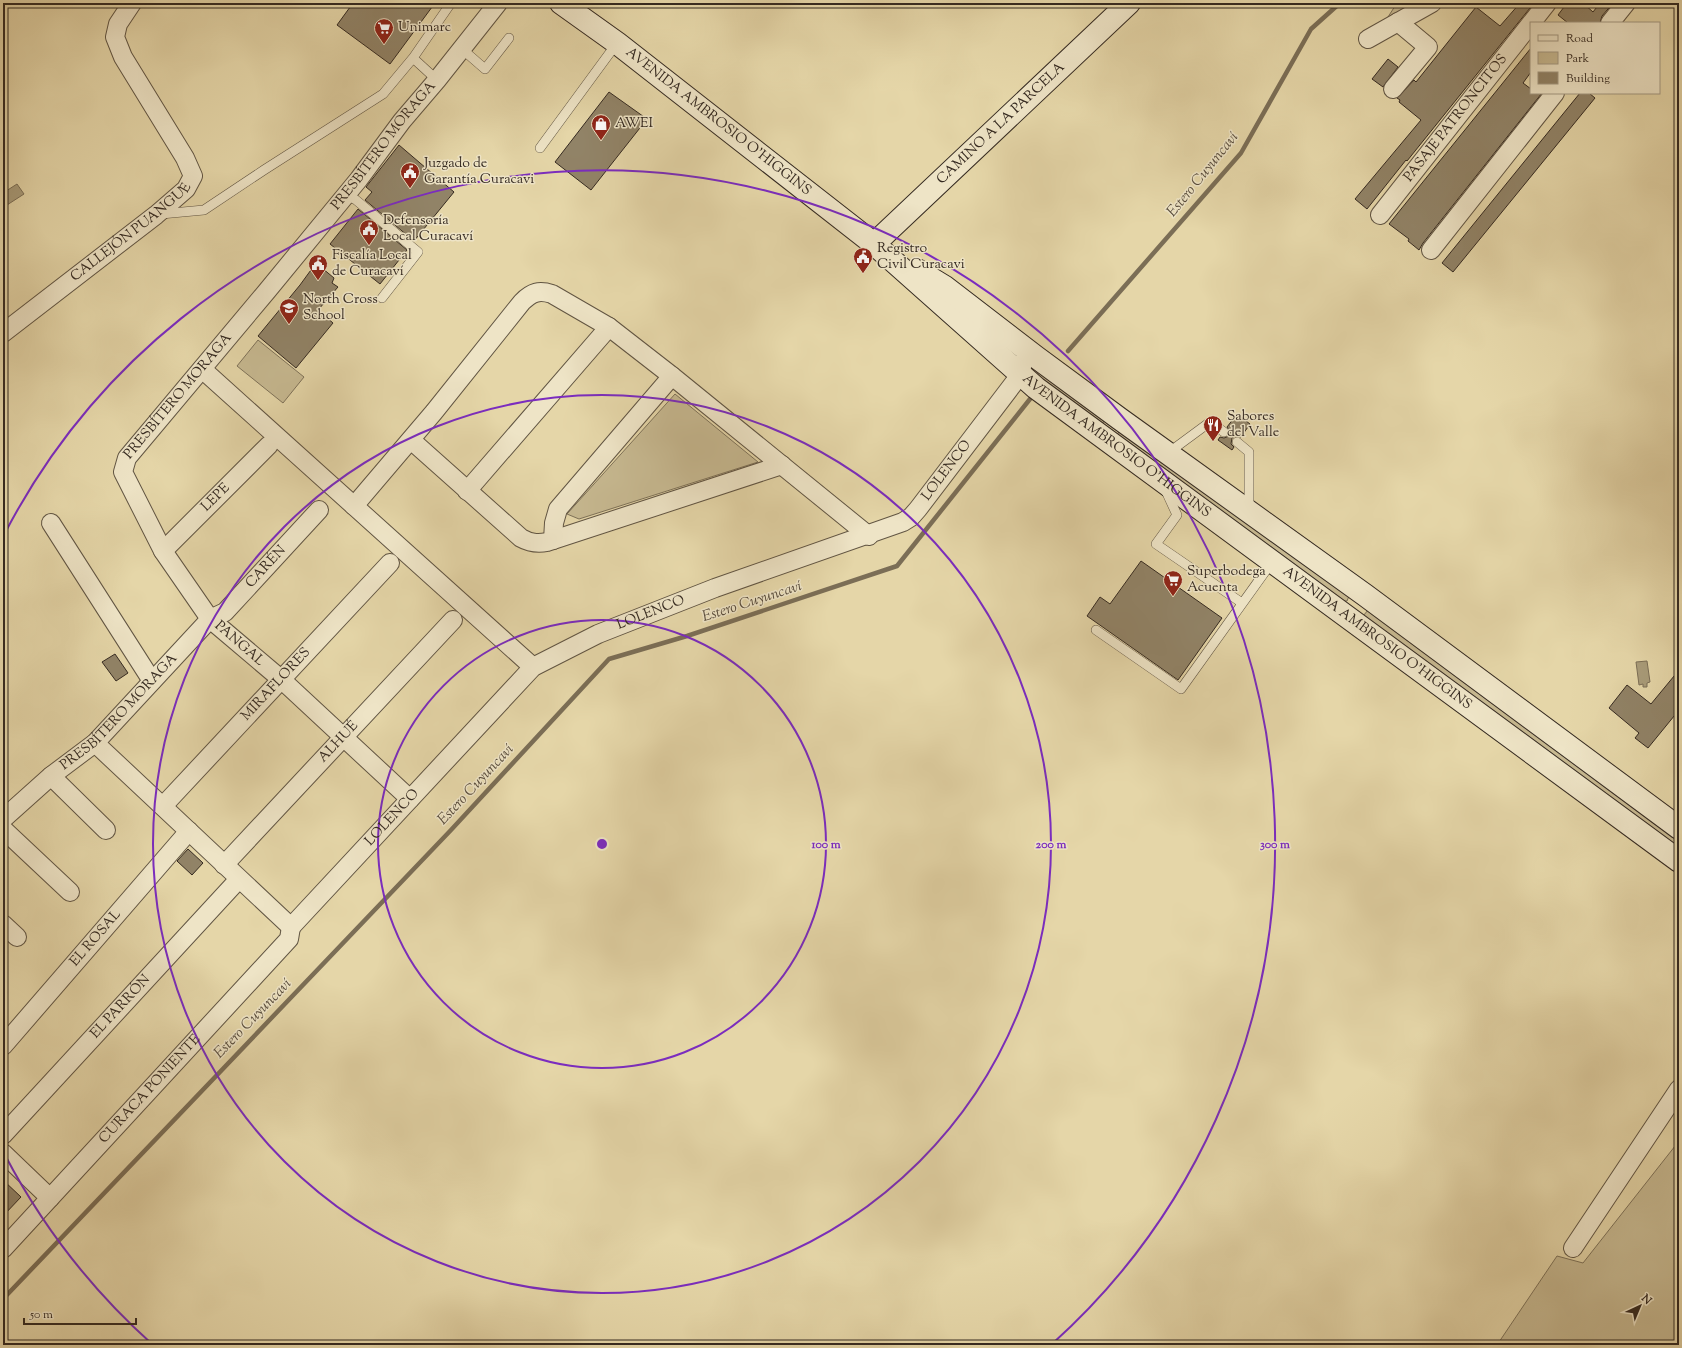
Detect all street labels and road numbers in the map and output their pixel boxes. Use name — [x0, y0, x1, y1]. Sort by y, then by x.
street label: AVENIDA AMBROSIO O'HIGGINS — [621, 43, 815, 201]
street label: PASAJE PATRONCITOS — [1399, 50, 1513, 186]
street label: CAMINO A LA PARCELA — [933, 58, 1070, 189]
street label: PRESBÍTERO MORAGA — [327, 77, 442, 215]
street label: CALLEJÓN PUANGUE — [67, 179, 197, 287]
street label: PRESBÍTERO MORAGA — [120, 329, 238, 464]
street label: AVENIDA AMBROSIO O'HIGGINS — [1017, 370, 1215, 523]
street label: LOLENCO — [917, 436, 977, 506]
street label: LEPE — [197, 479, 235, 517]
street label: CARÉN — [241, 541, 291, 593]
street label: AVENIDA AMBROSIO O'HIGGINS — [1278, 562, 1476, 715]
street label: LOLENCO — [614, 591, 688, 636]
street label: PANGAL — [210, 617, 269, 672]
street label: MIRAFLORES — [237, 644, 316, 726]
street label: PRESBÍTERO MORAGA — [56, 649, 183, 776]
street label: ALHUÉ — [314, 716, 364, 768]
street label: LOLENCO — [361, 785, 424, 851]
street label: EL ROSAL — [66, 905, 126, 971]
street label: EL PARRÓN — [86, 971, 156, 1043]
street label: CURACA PONIENTE — [95, 1030, 206, 1148]

